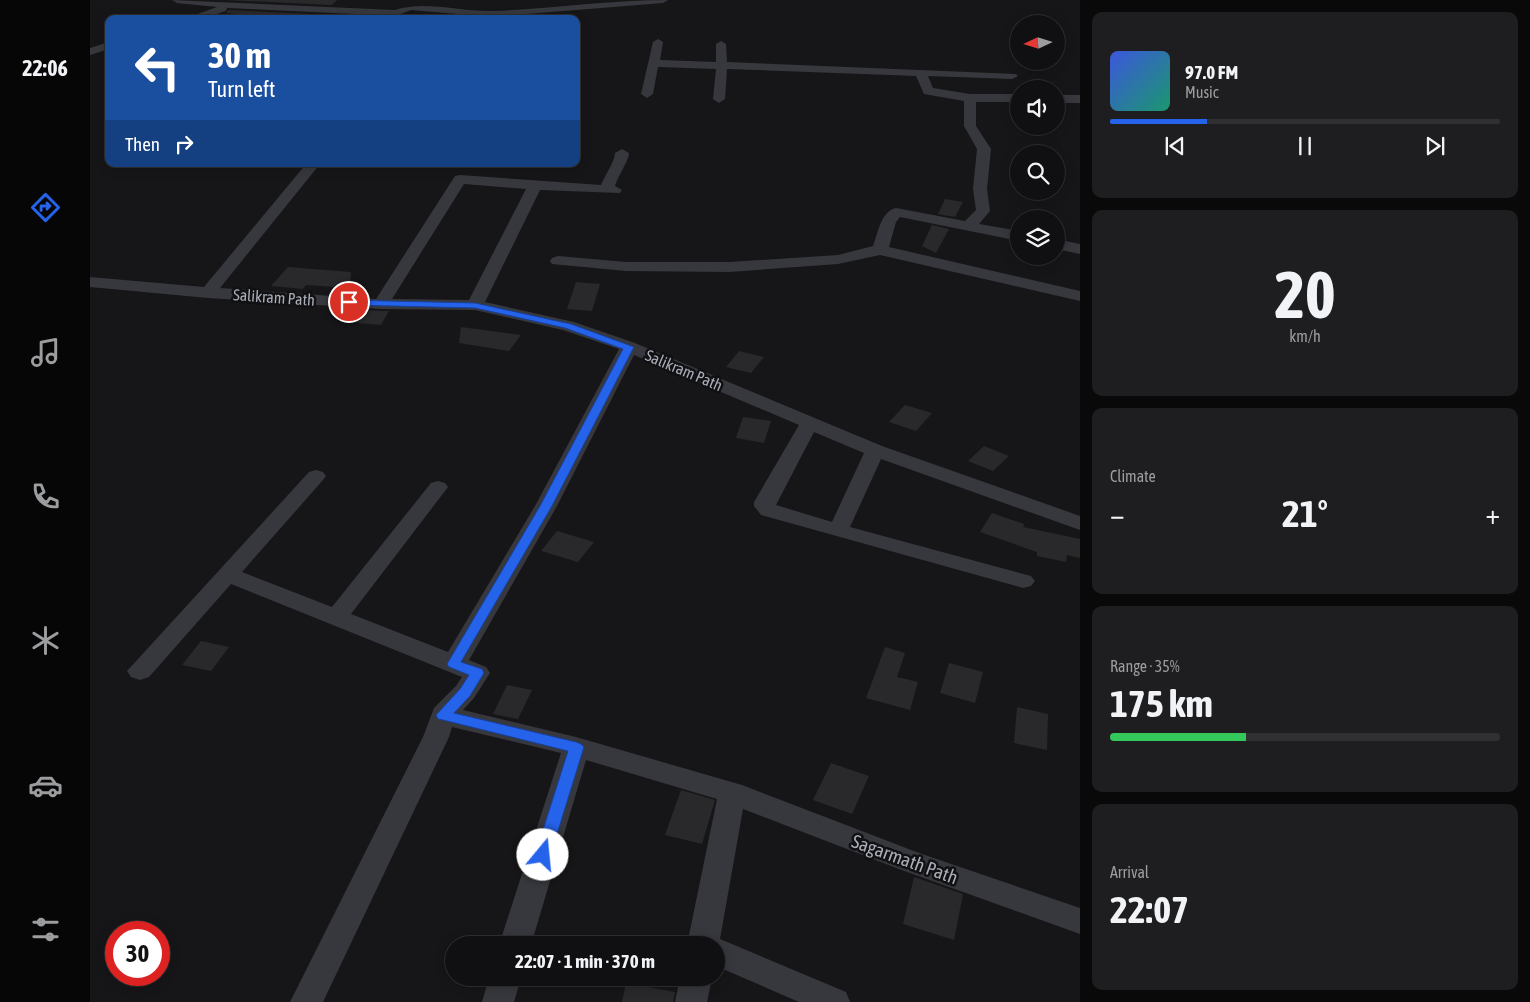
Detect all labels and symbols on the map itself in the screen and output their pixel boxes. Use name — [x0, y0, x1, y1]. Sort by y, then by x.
north arrow — [1010, 15, 1065, 70]
pin — [328, 281, 370, 323]
street label: Salikram Path — [232, 285, 316, 309]
street label: Salikram Path — [643, 346, 725, 394]
position arrow — [516, 828, 568, 880]
street label: Sagarmath Path — [849, 830, 961, 888]
speed limit sign: 30 — [105, 921, 170, 986]

